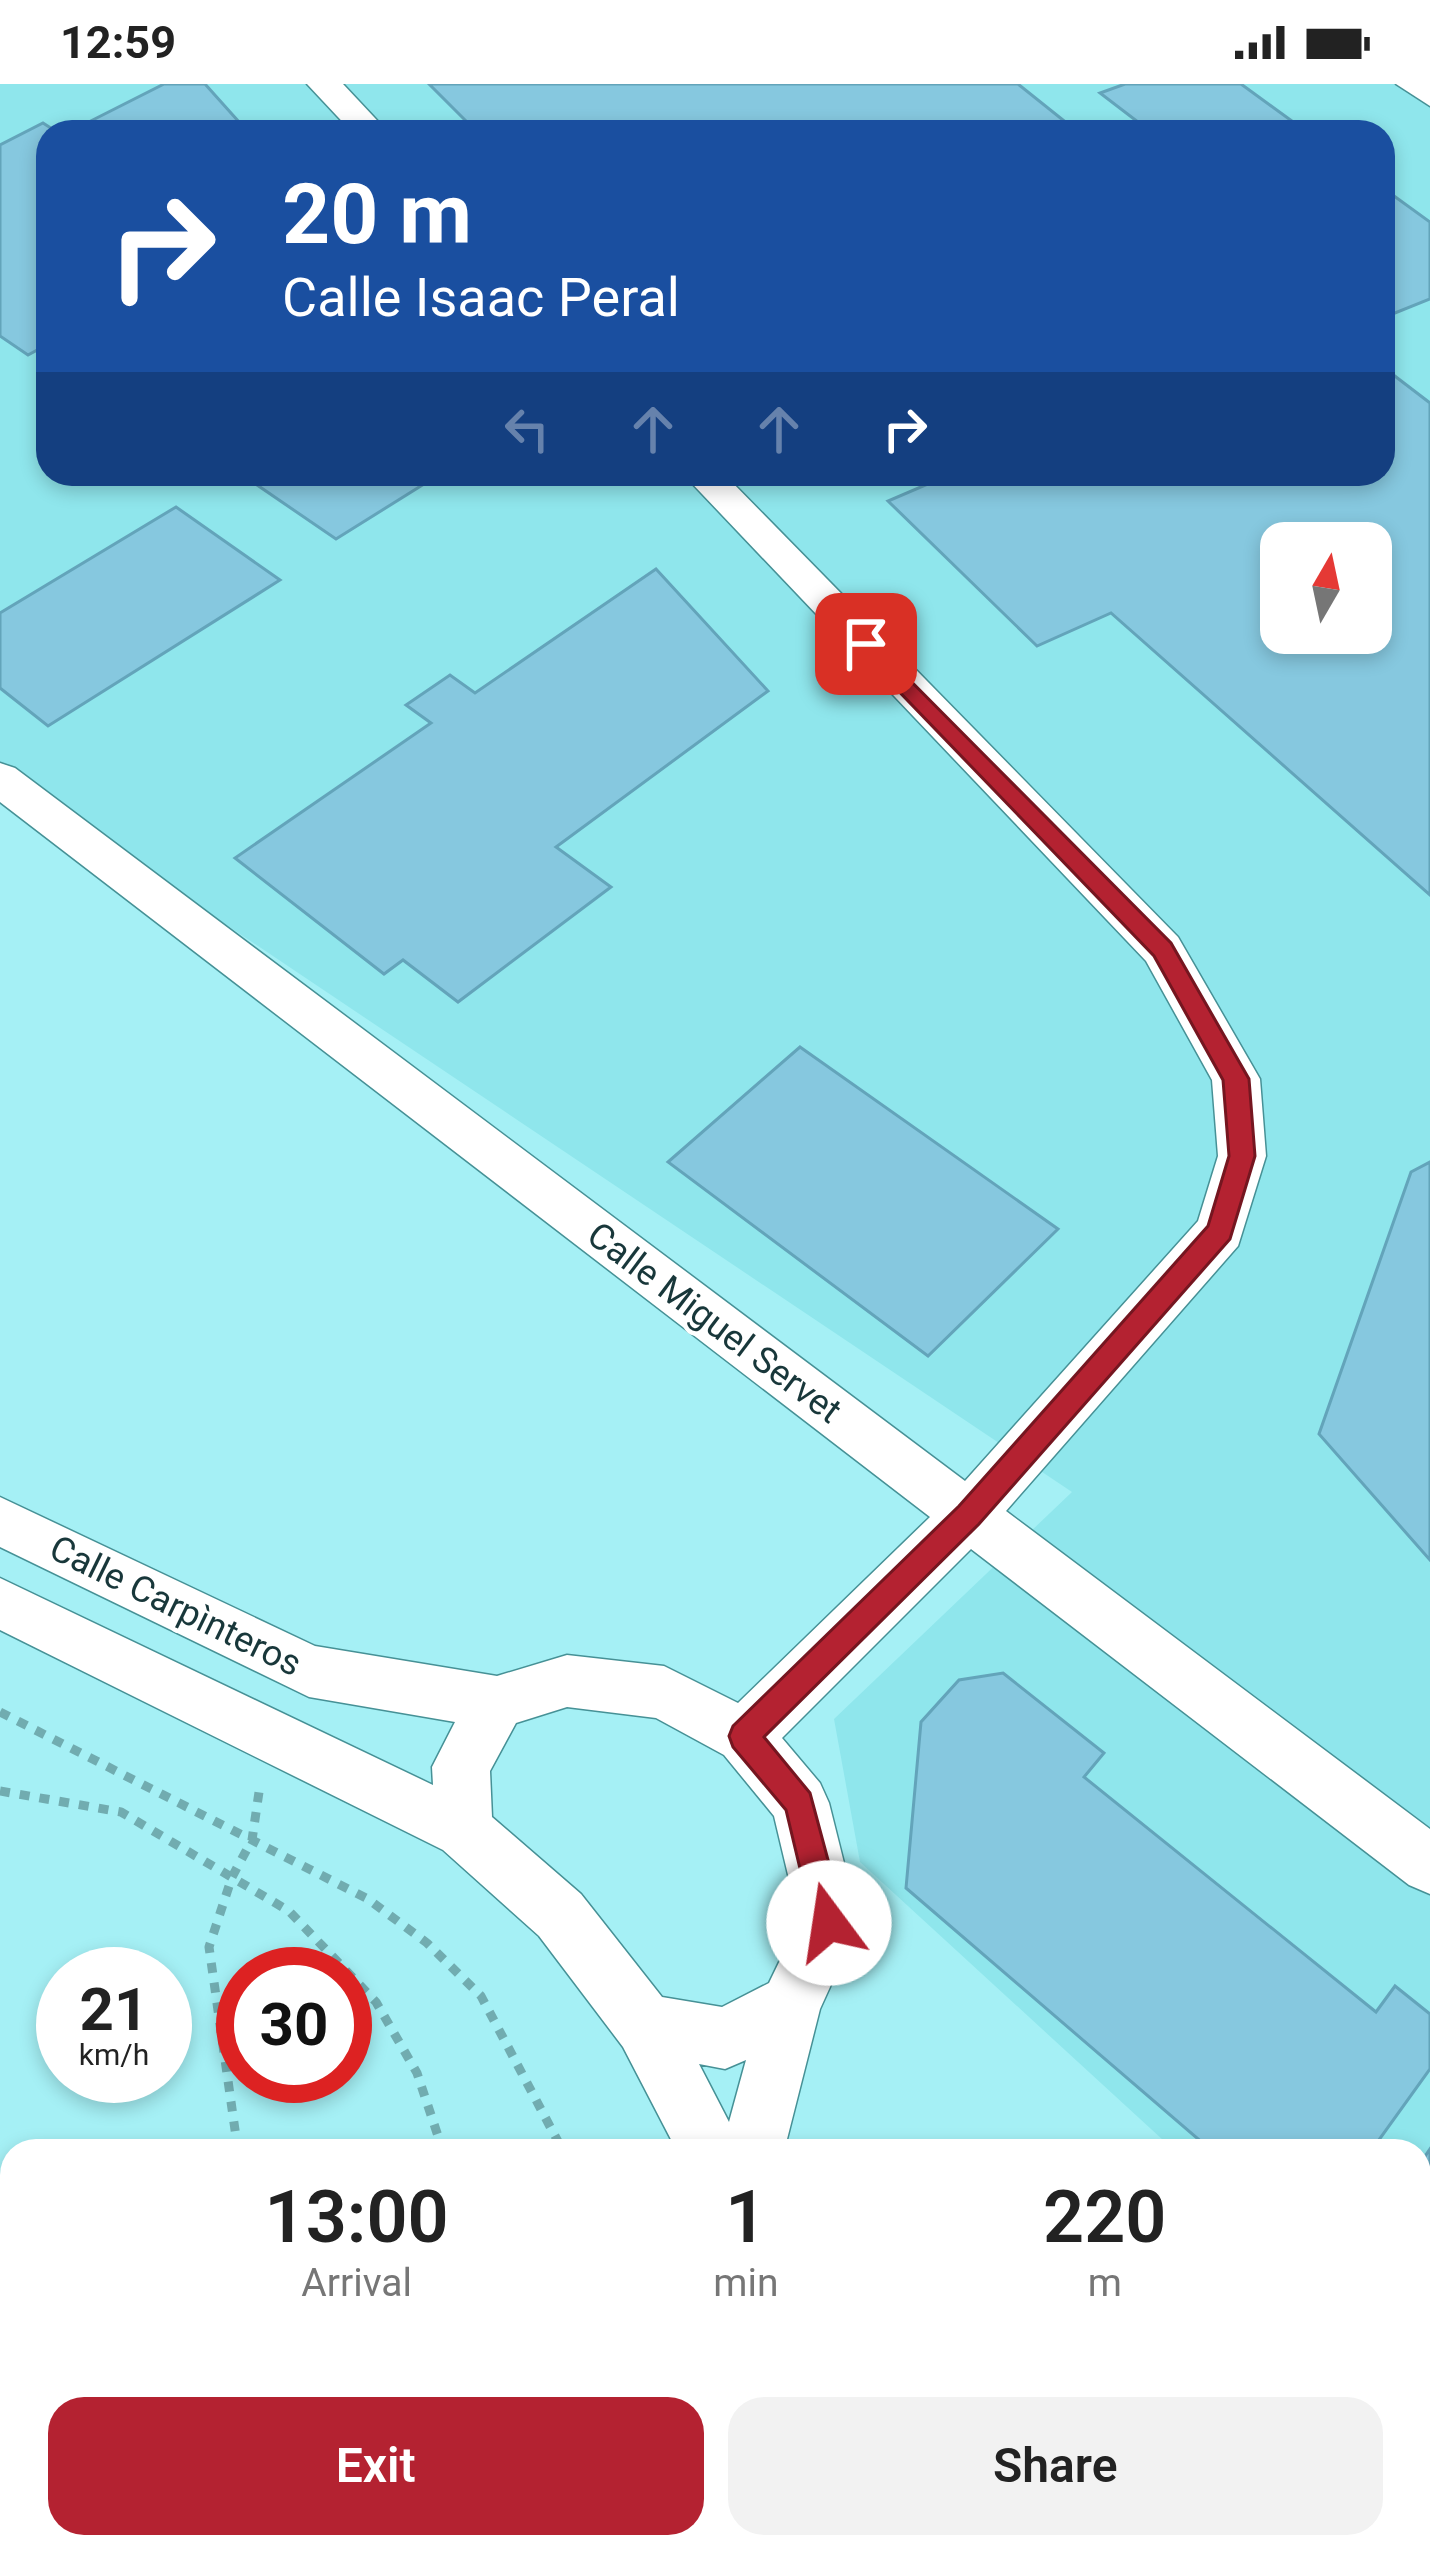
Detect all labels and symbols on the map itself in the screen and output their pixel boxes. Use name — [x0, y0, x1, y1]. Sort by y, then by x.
north arrow — [1260, 522, 1392, 654]
pin — [815, 593, 917, 695]
street label: Calle Miguel Servet — [579, 1214, 849, 1432]
street label: Calle Carpìnteros — [43, 1527, 308, 1685]
position arrow — [766, 1860, 892, 1986]
speed limit sign: 30 — [216, 1947, 372, 2103]

